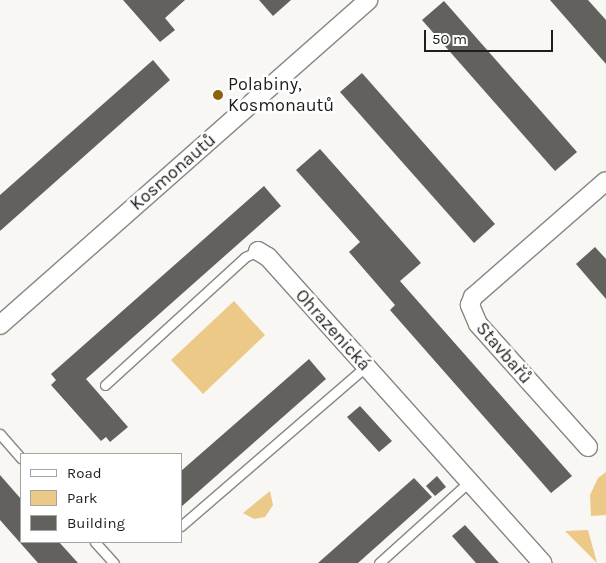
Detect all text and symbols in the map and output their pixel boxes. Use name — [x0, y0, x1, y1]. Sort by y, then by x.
scale bar — [426, 20, 555, 52]
text: 50 m — [432, 30, 467, 48]
place label: Polabiny, Kosmonautů — [228, 74, 334, 116]
marker: Polabiny, Kosmonautů — [212, 89, 224, 101]
street label: Kosmonautů — [126, 129, 220, 215]
street label: Ohrazenická — [291, 285, 375, 375]
street label: Stavbařů — [471, 318, 537, 388]
legend — [20, 453, 182, 543]
text: Road — [67, 464, 102, 482]
text: Park — [67, 489, 97, 507]
text: Building — [67, 514, 125, 532]

